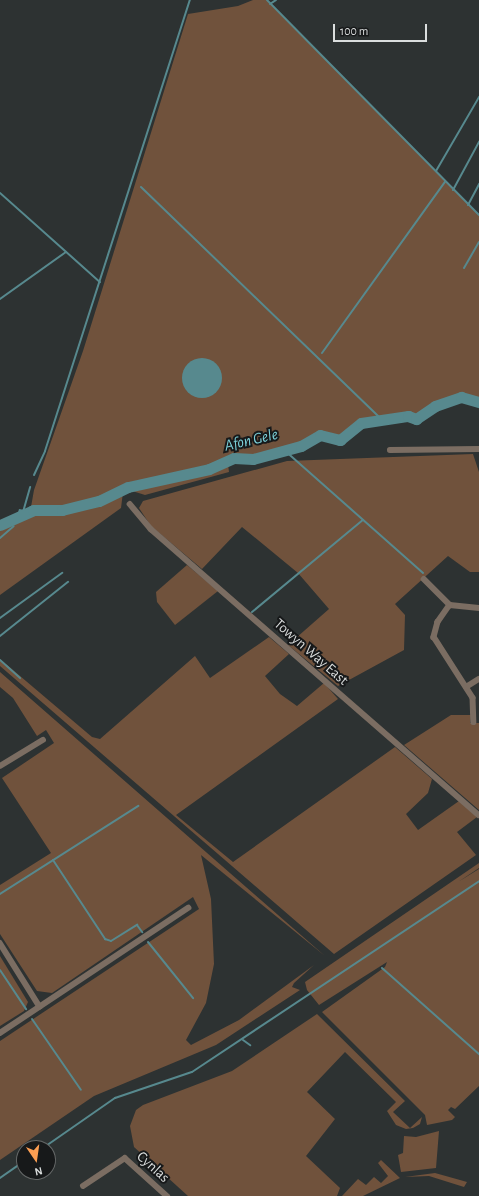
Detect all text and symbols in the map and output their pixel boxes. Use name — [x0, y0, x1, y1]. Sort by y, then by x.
scale bar — [335, 16, 429, 42]
text: 100 m — [340, 25, 368, 37]
water label: Afon Gele — [222, 425, 280, 455]
street label: Towyn Way East — [270, 615, 352, 689]
north arrow — [16, 1140, 56, 1180]
street label: Cynlas — [133, 1148, 173, 1186]
text: N — [34, 1165, 44, 1177]

